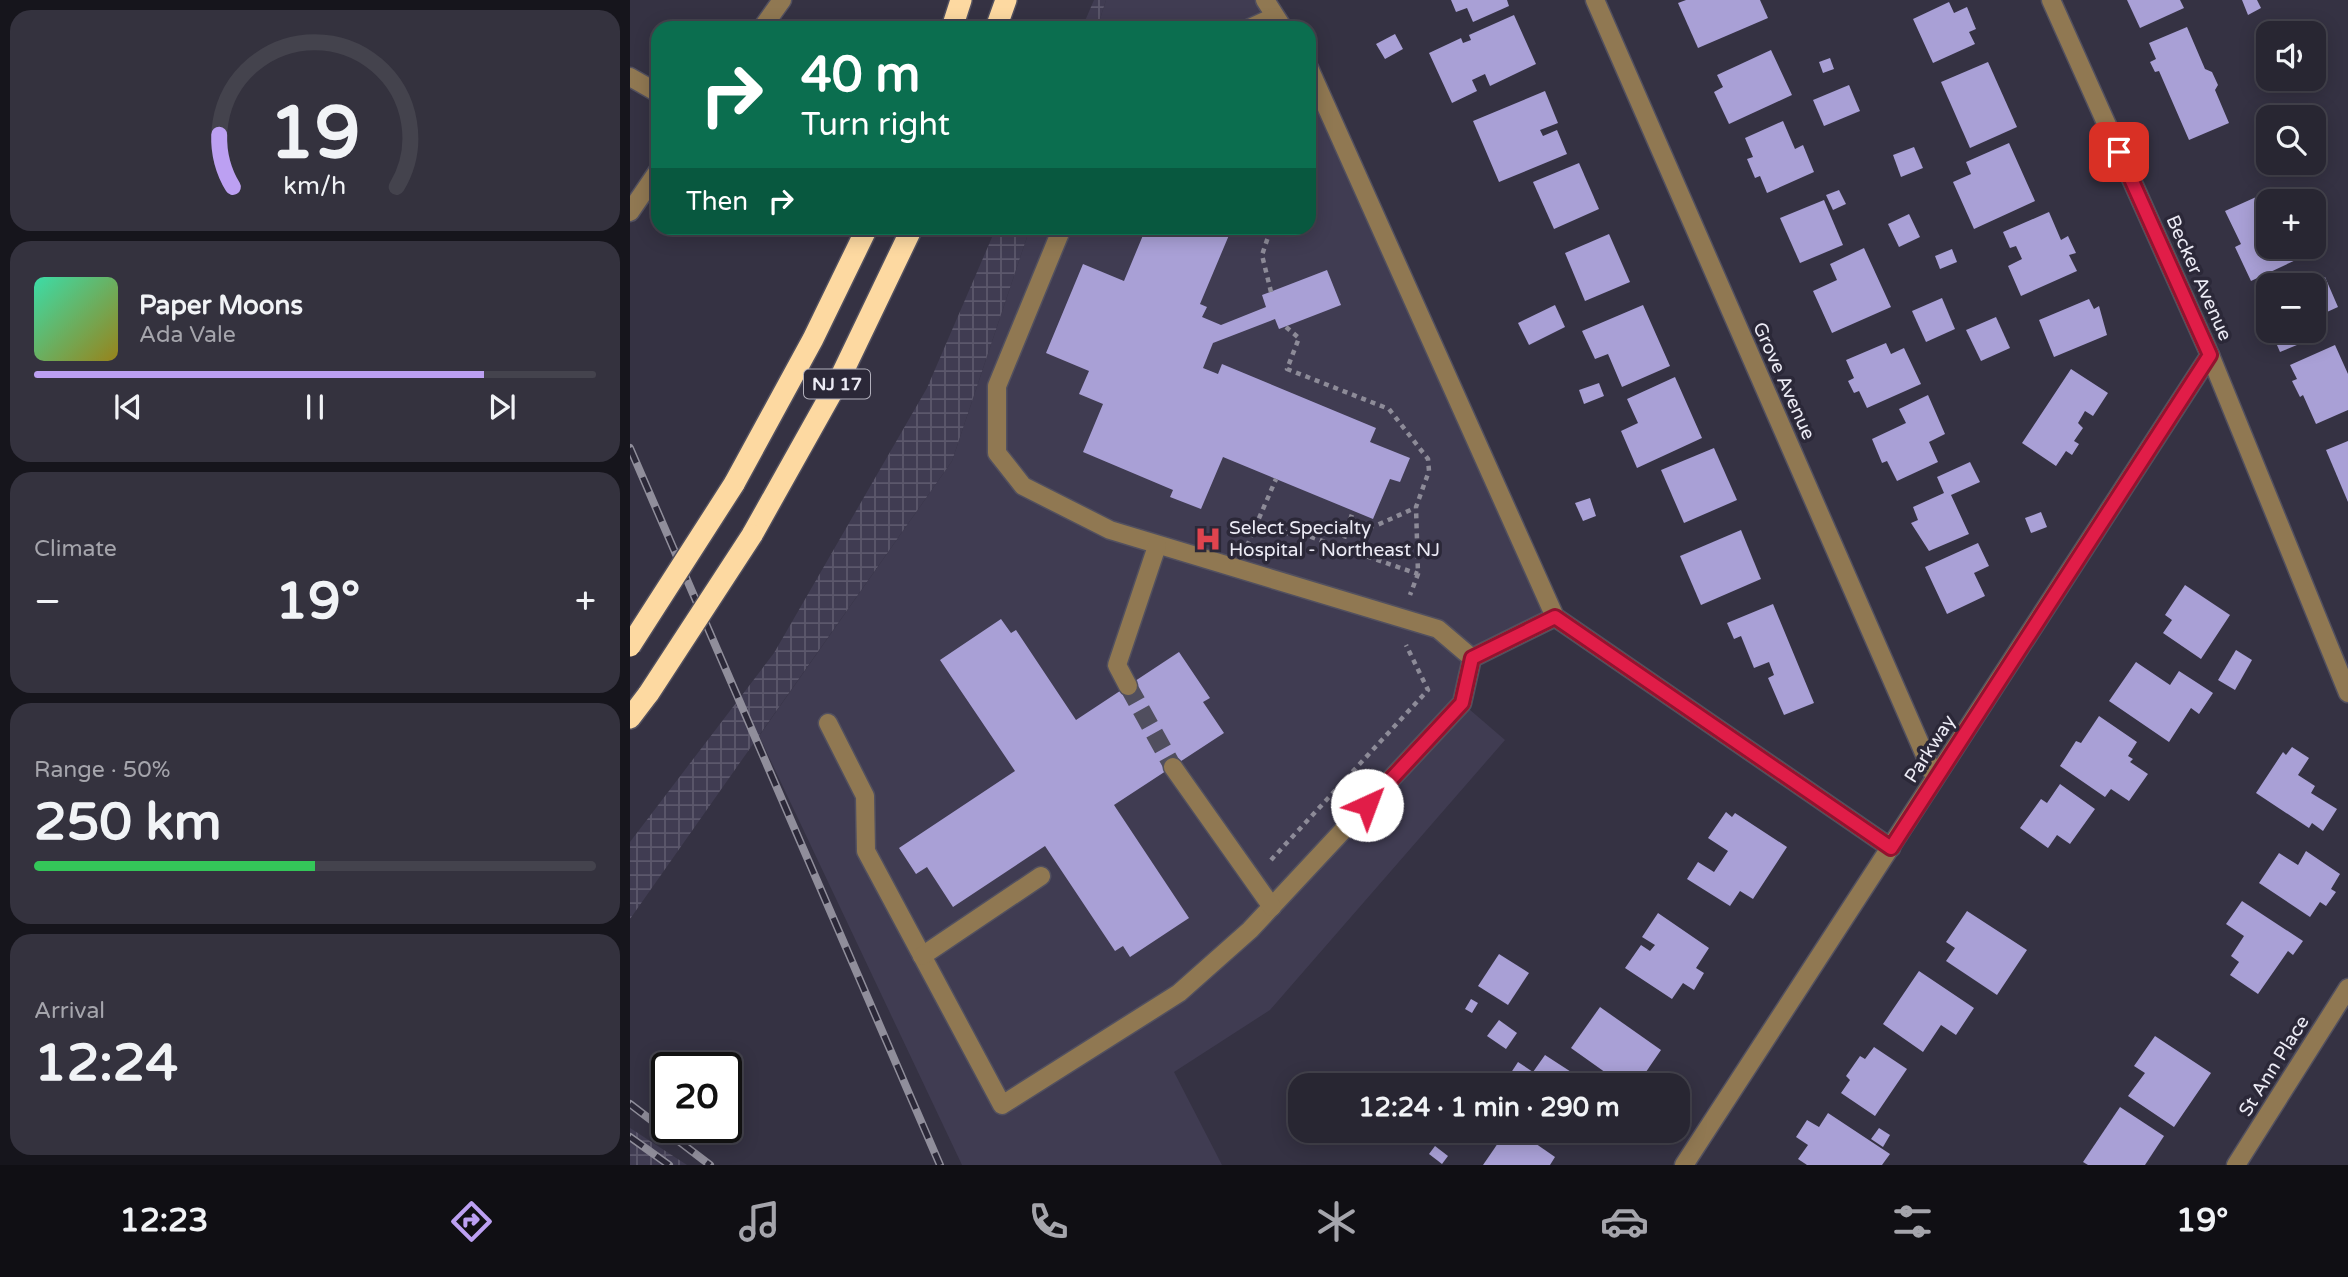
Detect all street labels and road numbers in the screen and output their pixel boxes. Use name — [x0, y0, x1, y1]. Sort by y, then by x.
street label: Becker Avenue — [2161, 212, 2237, 344]
street label: Grove Avenue — [1748, 319, 1820, 443]
road number: NJ 17 — [804, 370, 870, 398]
street label: Parkway — [1900, 711, 1960, 787]
street label: St Ann Place — [2234, 1012, 2314, 1120]

